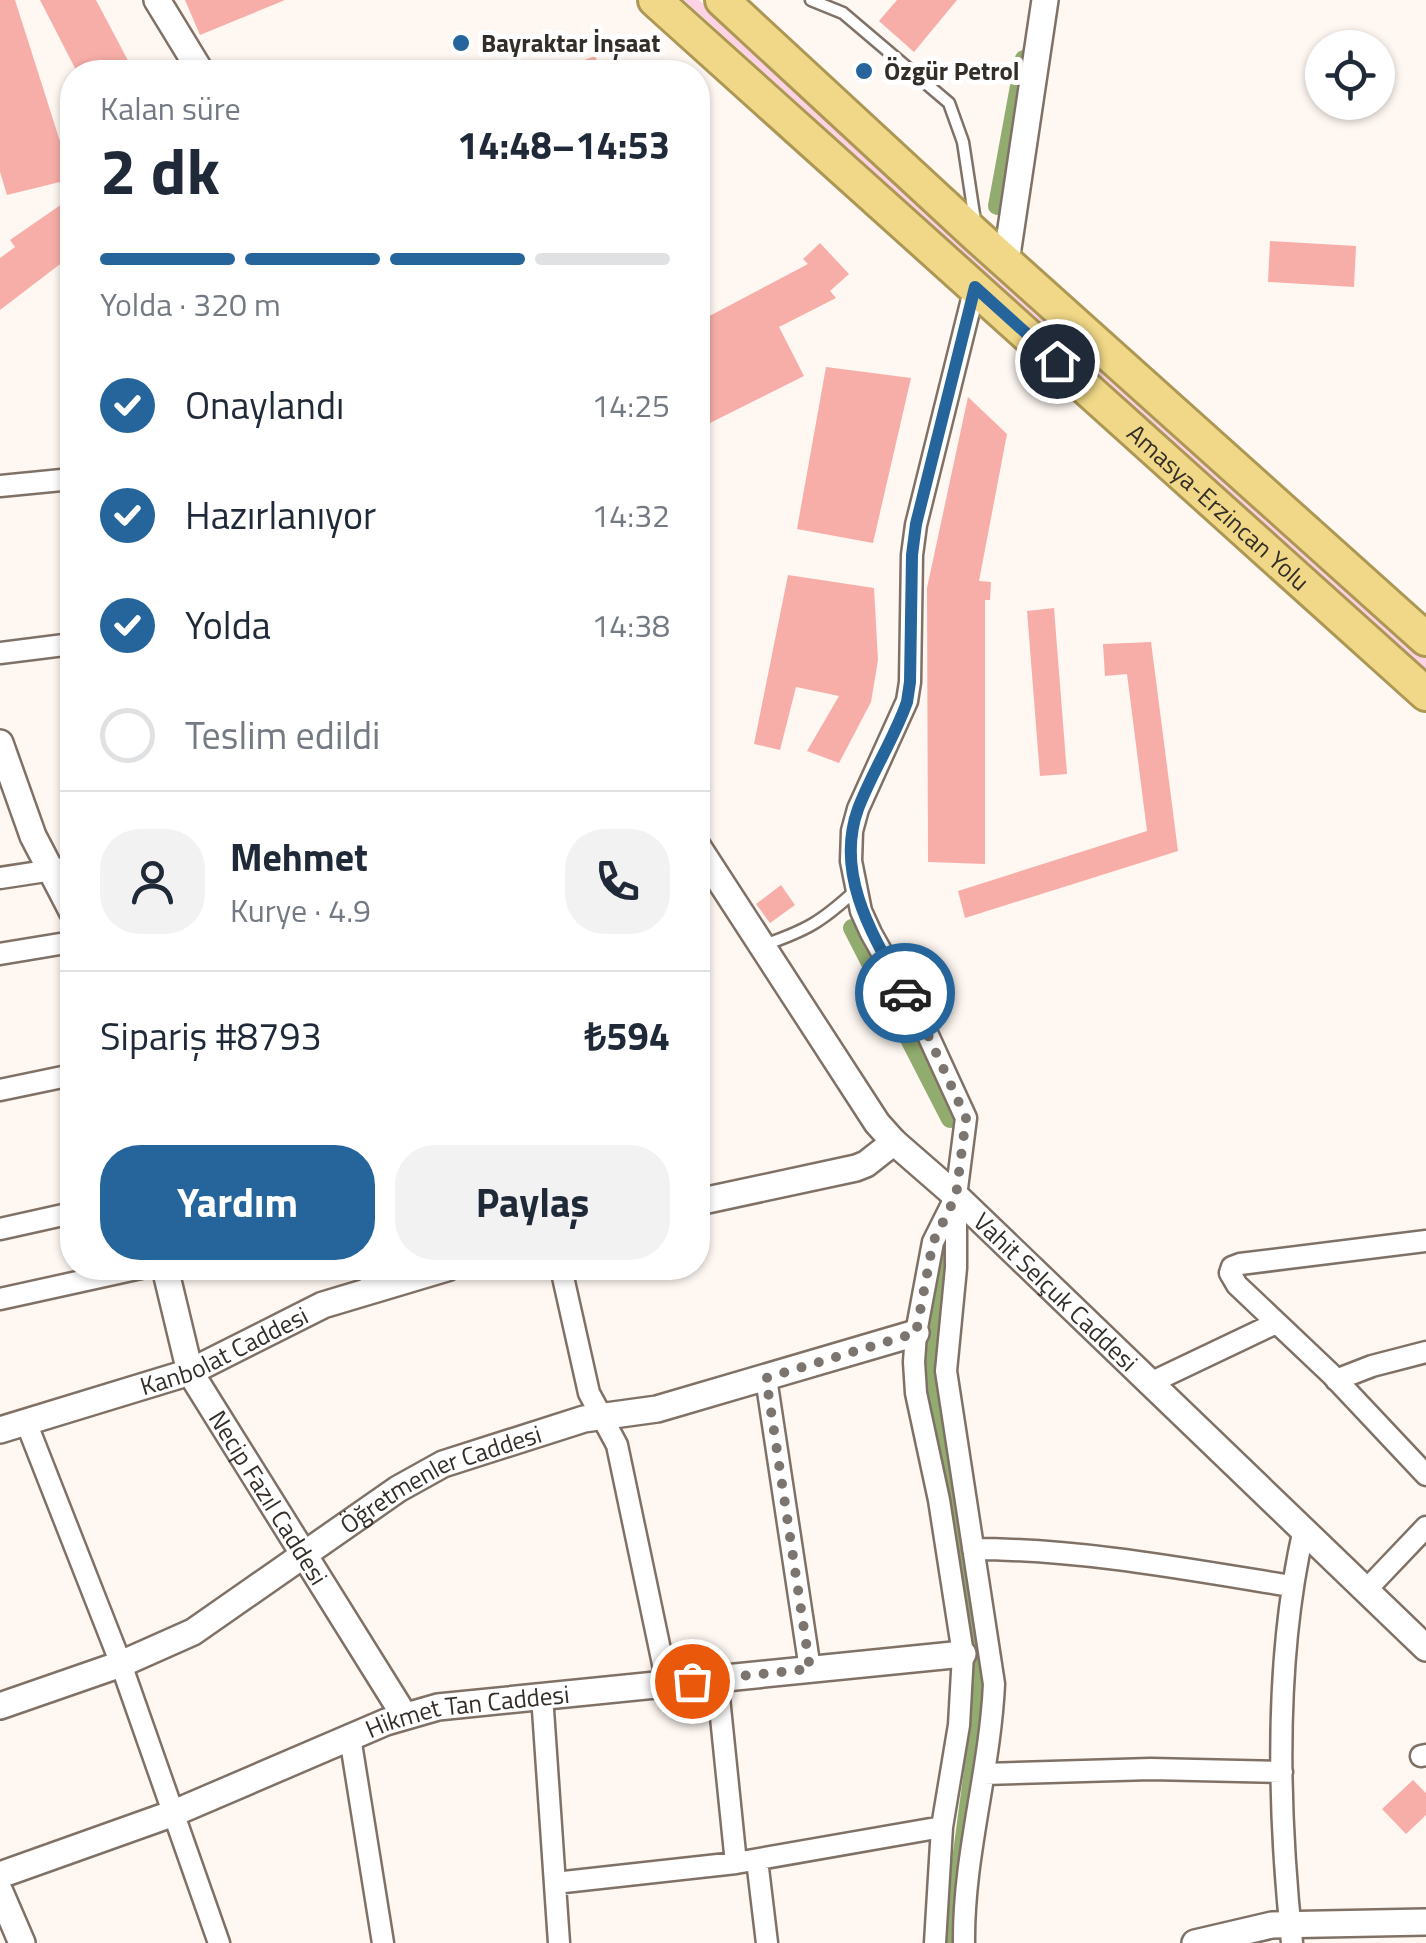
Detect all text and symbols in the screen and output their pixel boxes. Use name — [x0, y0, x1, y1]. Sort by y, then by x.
place label: Bayraktar İnşaat — [481, 24, 660, 62]
map controls — [1305, 30, 1395, 120]
button: locate — [1305, 30, 1395, 120]
marker: Bayraktar İnşaat — [450, 32, 472, 54]
place label: Özgür Petrol — [884, 52, 1020, 90]
marker: Özgür Petrol — [853, 60, 875, 82]
text: Kalan süre — [100, 84, 241, 132]
text: 14:48–14:53 — [457, 116, 670, 174]
text: 2 dk — [100, 120, 220, 219]
text: Yolda · 320 m — [100, 280, 281, 328]
pin — [1015, 319, 1100, 404]
icon: home — [1030, 334, 1085, 389]
text: Onaylandı — [185, 376, 344, 434]
icon: check — [100, 378, 155, 433]
text: 14:25 — [591, 381, 670, 429]
street label: Amasya-Erzincan Yolu — [1119, 415, 1318, 600]
text: Hazırlanıyor — [185, 486, 376, 544]
icon: check — [100, 488, 155, 543]
text: 14:32 — [591, 491, 670, 539]
text: Yolda — [185, 596, 271, 654]
icon: check — [100, 598, 155, 653]
text: 14:38 — [591, 601, 670, 649]
text: Teslim edildi — [185, 706, 380, 764]
text: Mehmet — [230, 828, 368, 886]
button: person — [100, 829, 205, 934]
button: phone — [565, 829, 670, 934]
text: Kurye · 4.9 — [230, 886, 371, 934]
courier — [855, 943, 955, 1043]
icon: car — [878, 966, 933, 1021]
text: Sipariş #8793 — [100, 1007, 322, 1065]
text: ₺594 — [584, 1007, 670, 1065]
button: Yardım — [100, 1145, 375, 1260]
button: Paylaş — [395, 1145, 670, 1260]
street label: Vahit Selçuk Caddesi — [965, 1203, 1147, 1380]
street label: Kanbolat Caddesi — [135, 1296, 315, 1405]
street label: Necip Fazıl Caddesi — [199, 1403, 337, 1592]
street label: Öğretmenler Caddesi — [332, 1415, 546, 1543]
pin — [650, 1639, 735, 1724]
icon: bag — [665, 1654, 720, 1709]
street label: Hikmet Tan Caddesi — [359, 1675, 571, 1748]

